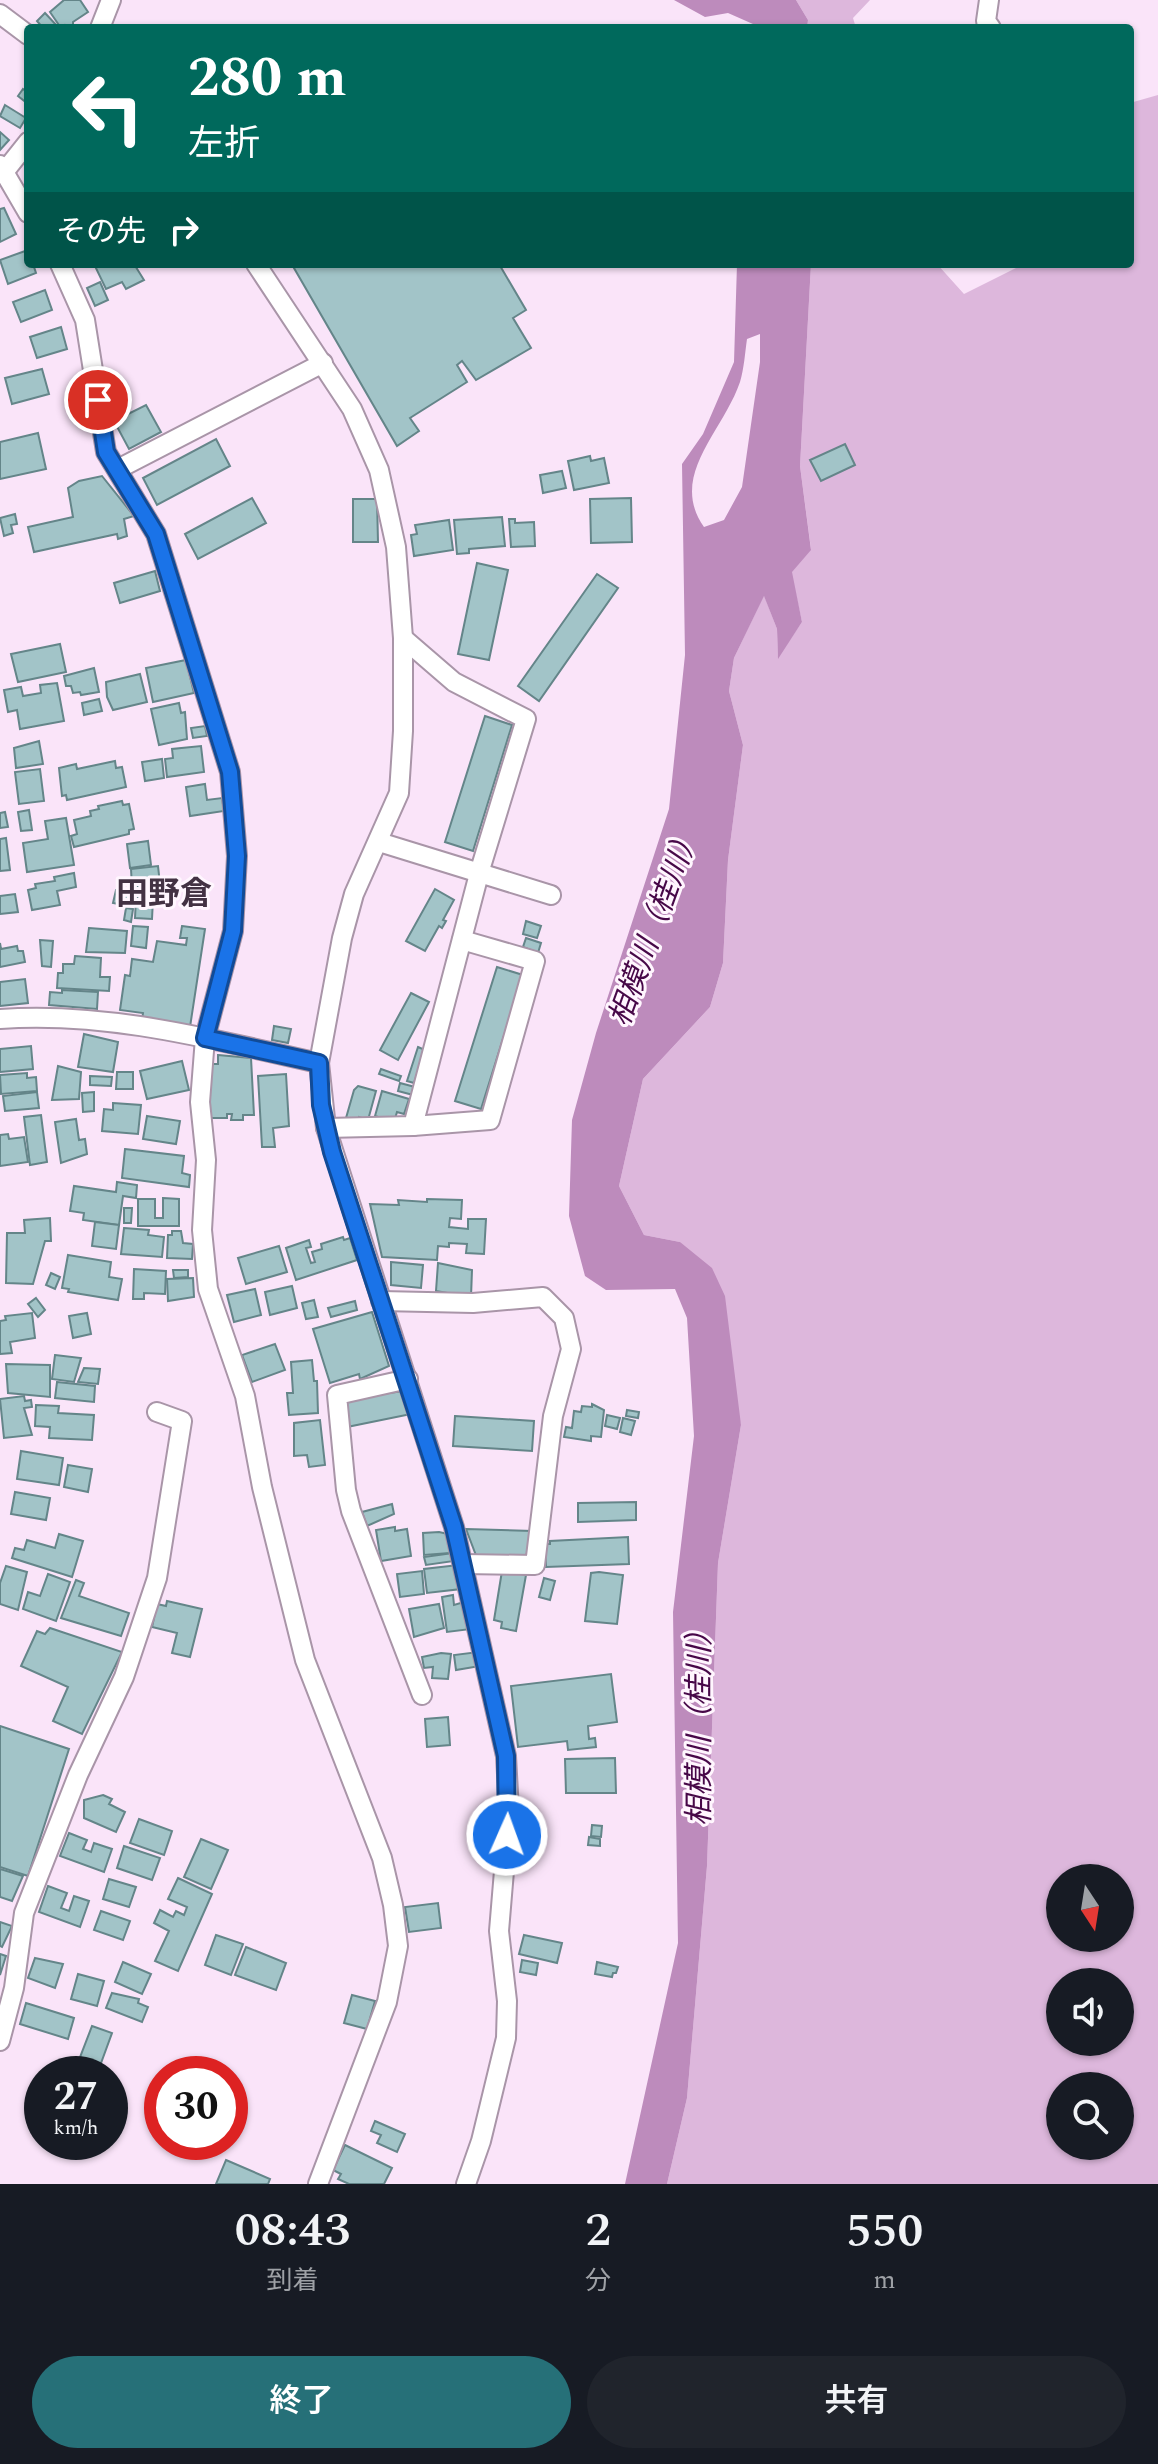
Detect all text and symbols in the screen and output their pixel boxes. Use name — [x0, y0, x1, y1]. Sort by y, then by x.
text: 280 m — [188, 36, 347, 121]
icon: left — [56, 56, 160, 160]
text: 左折 — [188, 117, 260, 172]
icon: right — [162, 208, 206, 252]
text: その先 — [56, 209, 146, 255]
pin — [64, 366, 132, 434]
icon: arrive — [76, 378, 120, 422]
water label: 相模川（桂川） — [597, 819, 713, 1033]
district label: 田野倉 — [116, 870, 212, 919]
water label: 相模川（桂川） — [677, 1616, 723, 1826]
position arrow — [465, 1793, 549, 1877]
north arrow — [1046, 1864, 1134, 1952]
map controls — [1046, 1864, 1134, 2160]
button: sound — [1046, 1968, 1134, 2056]
speed limit sign: 30 — [144, 2056, 248, 2160]
text: 27 — [54, 2067, 98, 2128]
button: search — [1046, 2072, 1134, 2160]
text: km/h — [54, 2113, 99, 2143]
text: 08:43 — [235, 2194, 350, 2267]
text: 2 — [585, 2194, 611, 2267]
text: 550 — [846, 2195, 923, 2268]
text: m — [873, 2260, 896, 2300]
text: 到着 — [267, 2261, 319, 2301]
text: 分 — [585, 2261, 611, 2301]
button: 終了 — [32, 2356, 571, 2448]
button: 共有 — [587, 2356, 1126, 2448]

